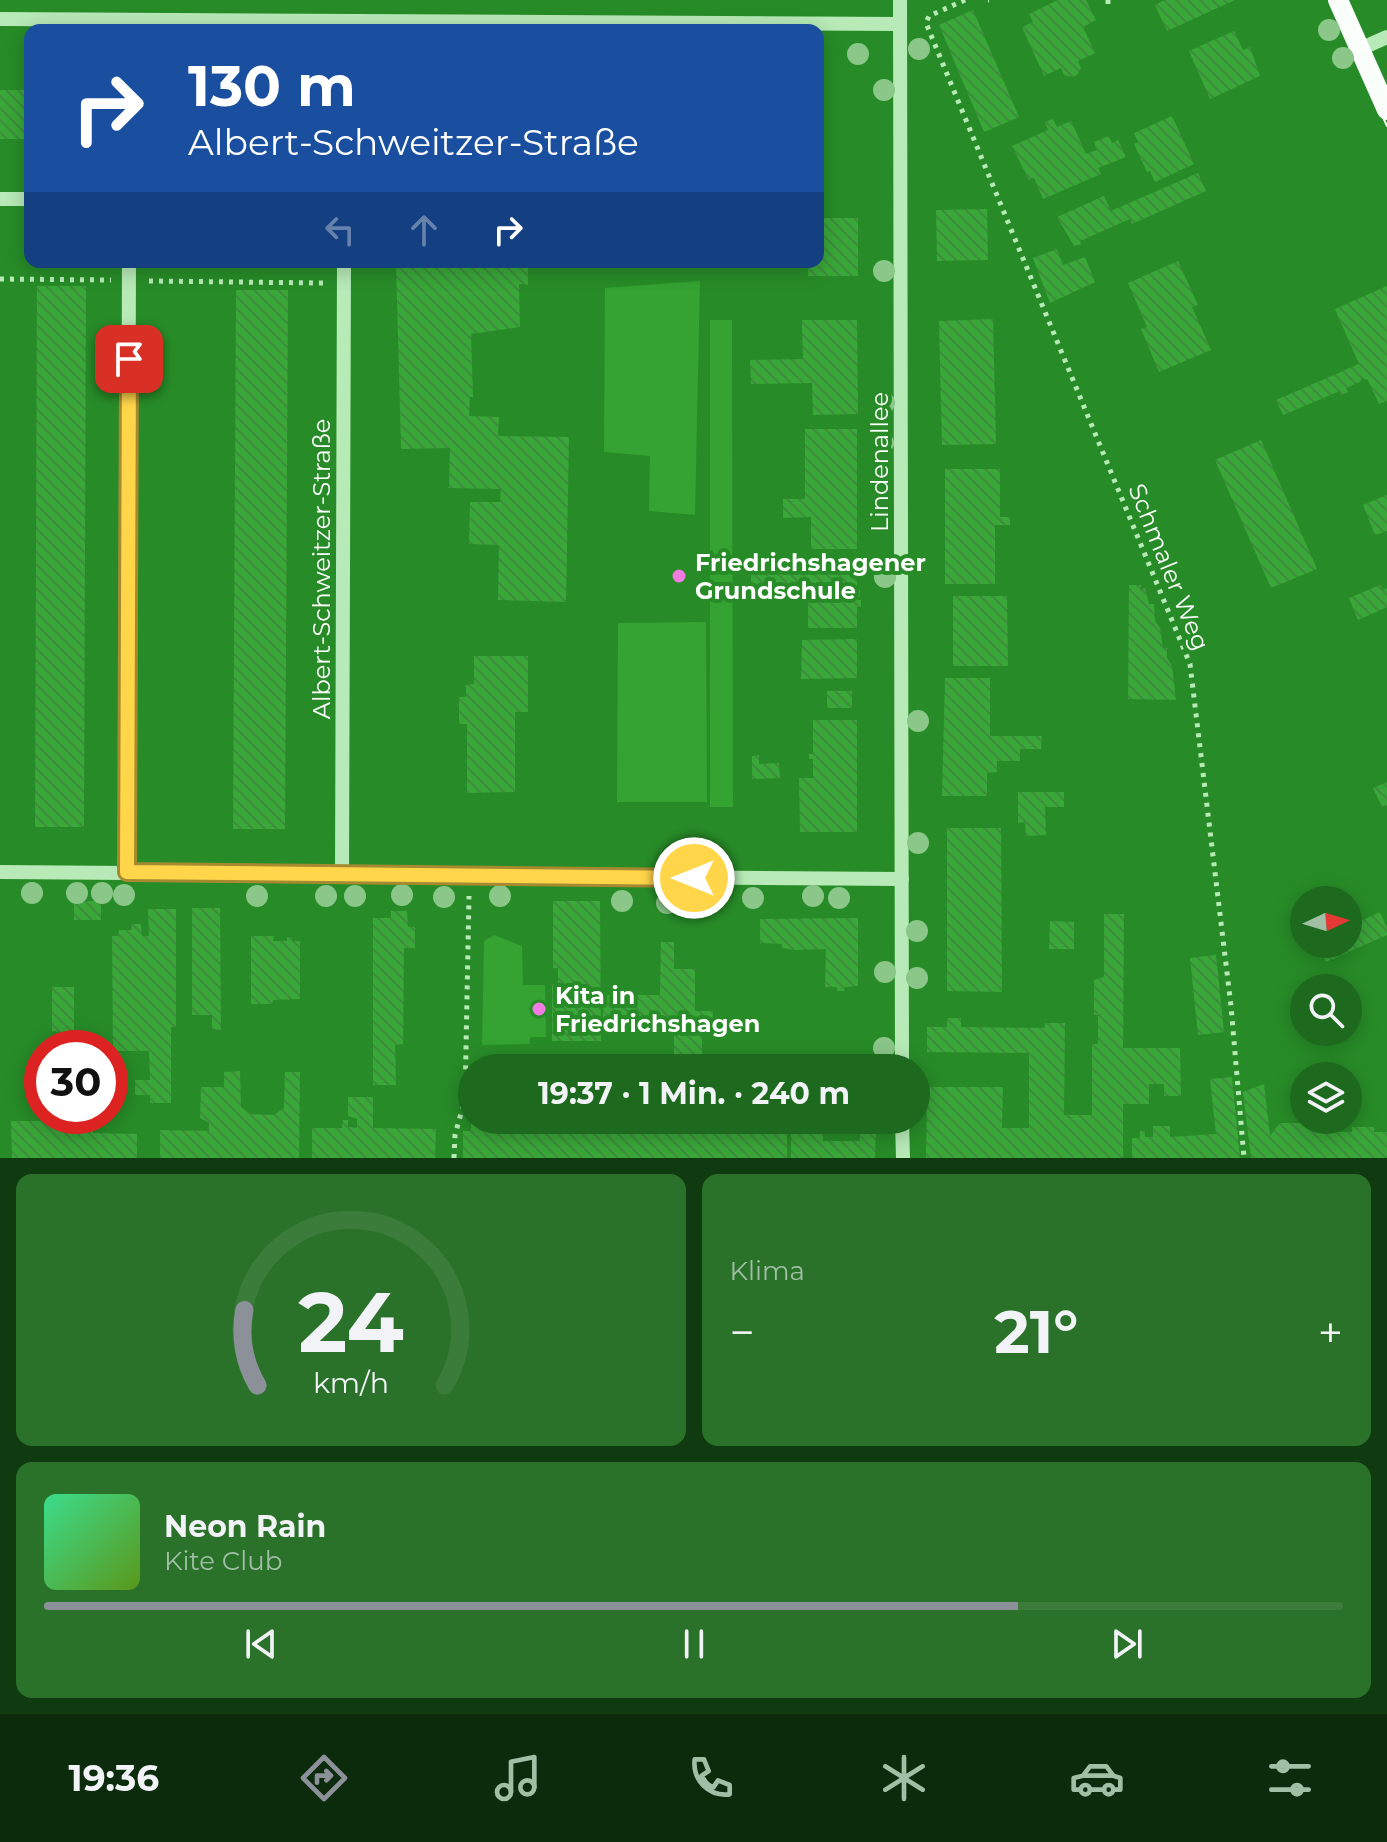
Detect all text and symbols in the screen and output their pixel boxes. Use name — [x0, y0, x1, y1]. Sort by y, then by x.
text: 130 m — [188, 52, 356, 120]
icon: right — [56, 56, 160, 160]
text: Albert-Schweitzer-Straße — [188, 120, 639, 164]
icon: left — [318, 208, 362, 252]
icon: ahead — [402, 208, 446, 252]
icon: right — [486, 208, 530, 252]
pin — [95, 325, 163, 393]
icon: arrive — [107, 337, 151, 381]
street label: Lindenallee — [865, 392, 894, 532]
street label: Albert-Schweitzer-Straße — [307, 419, 336, 719]
street label: Schmaler Weg — [1122, 479, 1216, 655]
place label: Friedrichshagener Grundschule — [695, 548, 926, 605]
marker: Friedrichshagener Grundschule — [670, 567, 688, 585]
position arrow — [652, 836, 736, 920]
north arrow — [1290, 886, 1362, 958]
map controls — [1290, 886, 1362, 1134]
button: search — [1290, 974, 1362, 1046]
place label: Kita in Friedrichshagen — [555, 981, 760, 1038]
marker: Kita in Friedrichshagen — [530, 1000, 548, 1018]
speed limit sign: 30 — [24, 1030, 128, 1134]
button: layers — [1290, 1062, 1362, 1134]
text: 19:37 · 1 Min. · 240 m — [538, 1075, 850, 1112]
text: Klima — [730, 1255, 805, 1287]
text: 24 — [298, 1271, 404, 1373]
text: 21° — [994, 1295, 1078, 1368]
text: − — [730, 1305, 755, 1359]
text: + — [1318, 1305, 1343, 1359]
text: km/h — [313, 1365, 389, 1400]
text: Neon Rain — [164, 1508, 326, 1545]
text: Kite Club — [164, 1545, 282, 1577]
icon: previous — [239, 1622, 283, 1666]
icon: pause — [672, 1622, 716, 1666]
icon: next — [1105, 1622, 1149, 1666]
icon: directions — [296, 1750, 352, 1806]
icon: music — [490, 1750, 546, 1806]
icon: phone — [683, 1750, 739, 1806]
icon: climate — [876, 1750, 932, 1806]
icon: car — [1069, 1750, 1125, 1806]
icon: filters — [1262, 1750, 1318, 1806]
text: 19:36 — [69, 1756, 159, 1800]

